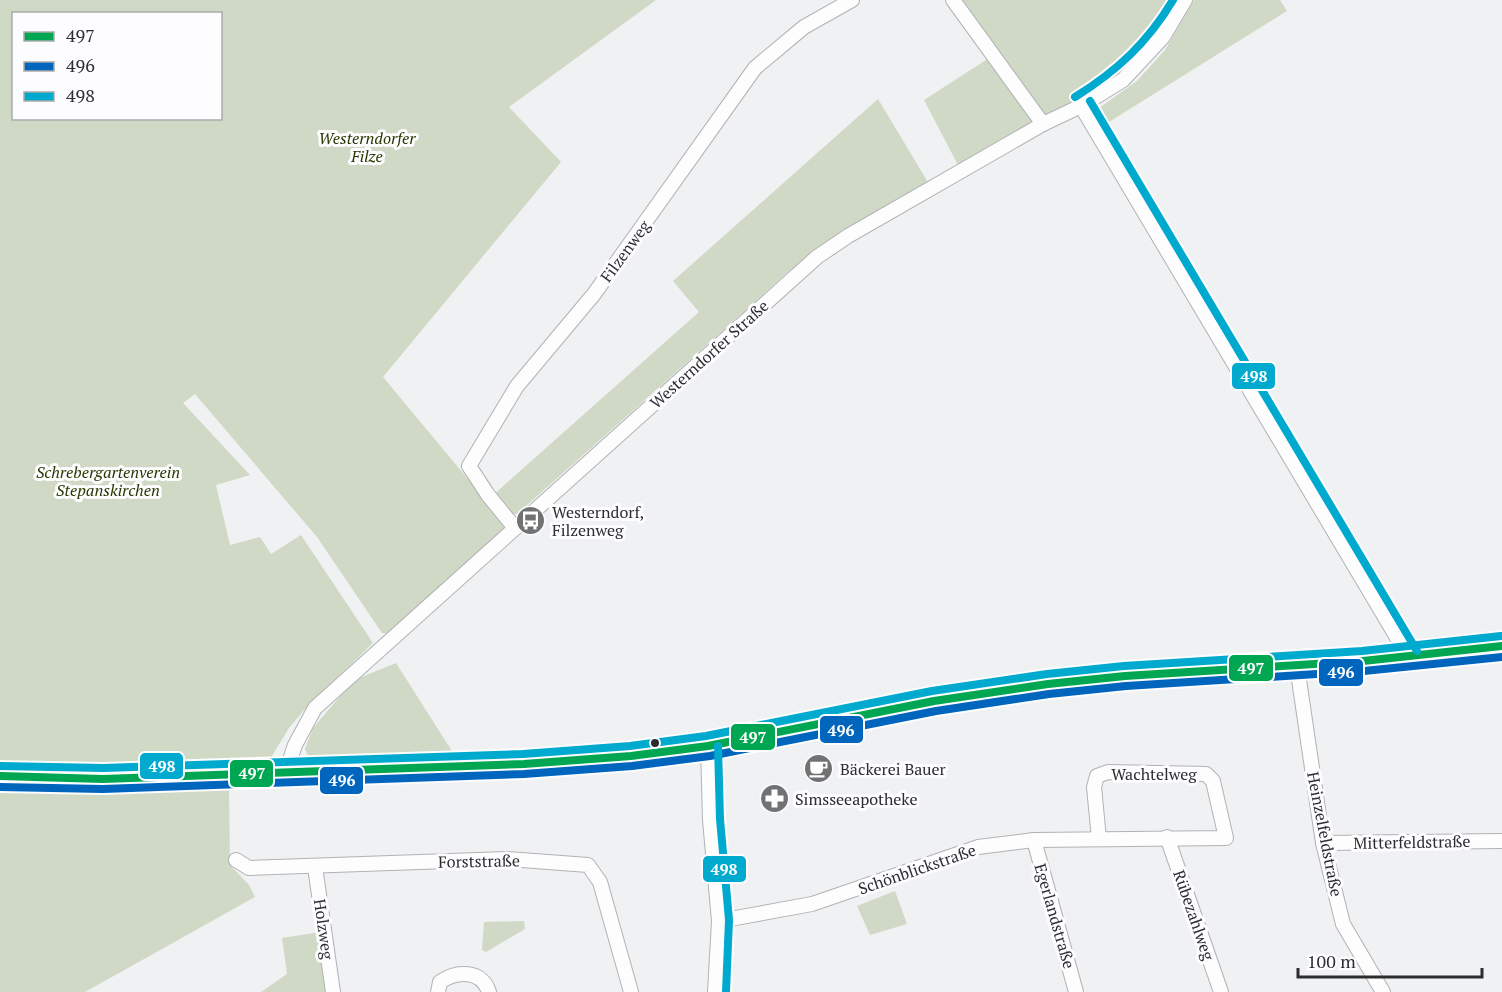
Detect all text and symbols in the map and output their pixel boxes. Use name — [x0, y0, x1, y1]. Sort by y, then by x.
legend — [12, 12, 222, 120]
text: 497 — [66, 23, 95, 47]
text: 496 — [66, 53, 95, 77]
text: 498 — [66, 83, 95, 107]
park label: Westerndorfer Filze — [319, 127, 416, 167]
street label: Filzenweg — [595, 215, 655, 286]
street label: Westerndorfer Straße — [645, 295, 773, 413]
line badge: 498 — [1231, 362, 1276, 390]
text: 498 — [1240, 365, 1268, 387]
park label: Schrebergartenverein Stepanskirchen — [36, 461, 180, 501]
place label: Westerndorf, Filzenweg — [552, 501, 644, 541]
bus stop icon: Westerndorf, Filzenweg — [515, 505, 547, 537]
line badge: 497 — [1228, 654, 1274, 682]
text: 497 — [1237, 657, 1265, 679]
line badge: 496 — [1318, 658, 1364, 687]
text: 496 — [1327, 661, 1355, 683]
line badge: 496 — [819, 715, 864, 744]
text: 496 — [827, 719, 855, 741]
line badge: 497 — [730, 723, 776, 751]
text: 497 — [739, 726, 767, 748]
unlabelled marker — [649, 737, 661, 749]
line badge: 498 — [139, 752, 184, 780]
cafe icon: Bäckerei Bauer — [803, 753, 835, 785]
text: 498 — [148, 755, 176, 777]
place label: Bäckerei Bauer — [840, 758, 947, 780]
line badge: 497 — [229, 759, 274, 788]
text: 497 — [238, 762, 266, 784]
street label: Wachtelweg — [1111, 763, 1197, 785]
line badge: 496 — [319, 766, 364, 795]
text: 496 — [328, 769, 356, 791]
street label: Heinzelfeldstraße — [1302, 770, 1348, 898]
pharmacy icon: Simsseeapotheke — [758, 783, 790, 815]
place label: Simsseeapotheke — [795, 788, 917, 810]
street label: Mitterfeldstraße — [1353, 830, 1471, 854]
street label: Schönblickstraße — [855, 839, 979, 899]
street label: Forststraße — [438, 849, 520, 873]
line badge: 498 — [702, 855, 747, 883]
text: 498 — [710, 858, 738, 880]
street label: Egerlandstraße — [1029, 861, 1081, 971]
street label: Rübezahlweg — [1168, 867, 1220, 964]
street label: Holzweg — [309, 897, 339, 961]
scale bar — [1298, 941, 1482, 979]
text: 100 m — [1307, 949, 1356, 973]

